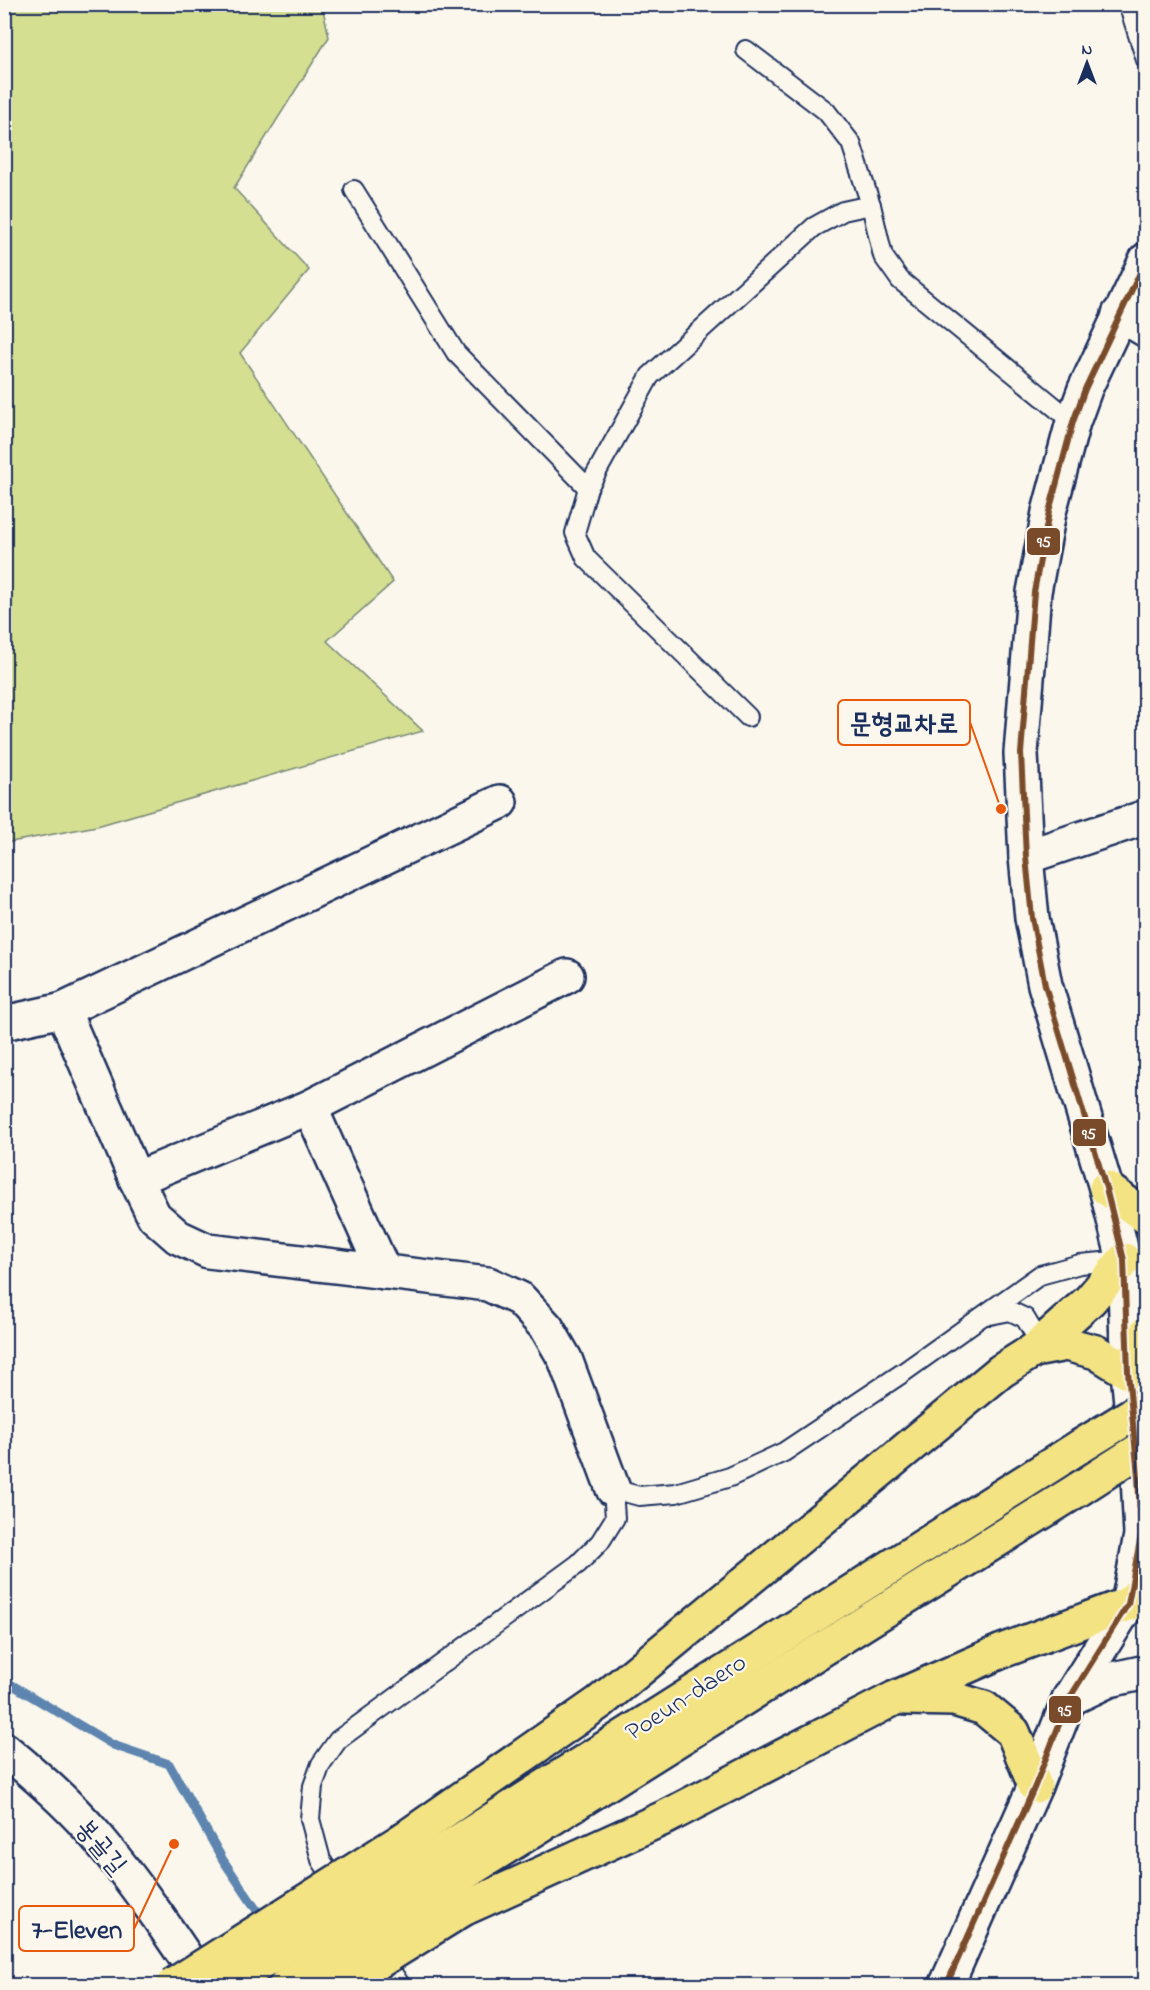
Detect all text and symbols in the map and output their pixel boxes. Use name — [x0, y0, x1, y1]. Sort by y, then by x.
north arrow — [1057, 33, 1117, 93]
text: N — [1082, 38, 1093, 62]
line badge: 95 — [1026, 527, 1061, 556]
text: 95 — [1036, 531, 1052, 555]
callout: 문형교차로 — [838, 700, 970, 745]
text: 문형교차로 — [850, 706, 958, 745]
line badge: 95 — [1072, 1118, 1107, 1147]
text: 95 — [1081, 1123, 1097, 1147]
street label: Poeun-daero — [618, 1645, 755, 1752]
line badge: 95 — [1048, 1695, 1082, 1724]
text: 95 — [1057, 1700, 1073, 1724]
street label: 봉골길 — [65, 1812, 134, 1884]
callout: 7-Eleven — [19, 1906, 134, 1951]
text: 7-Eleven — [32, 1912, 122, 1951]

